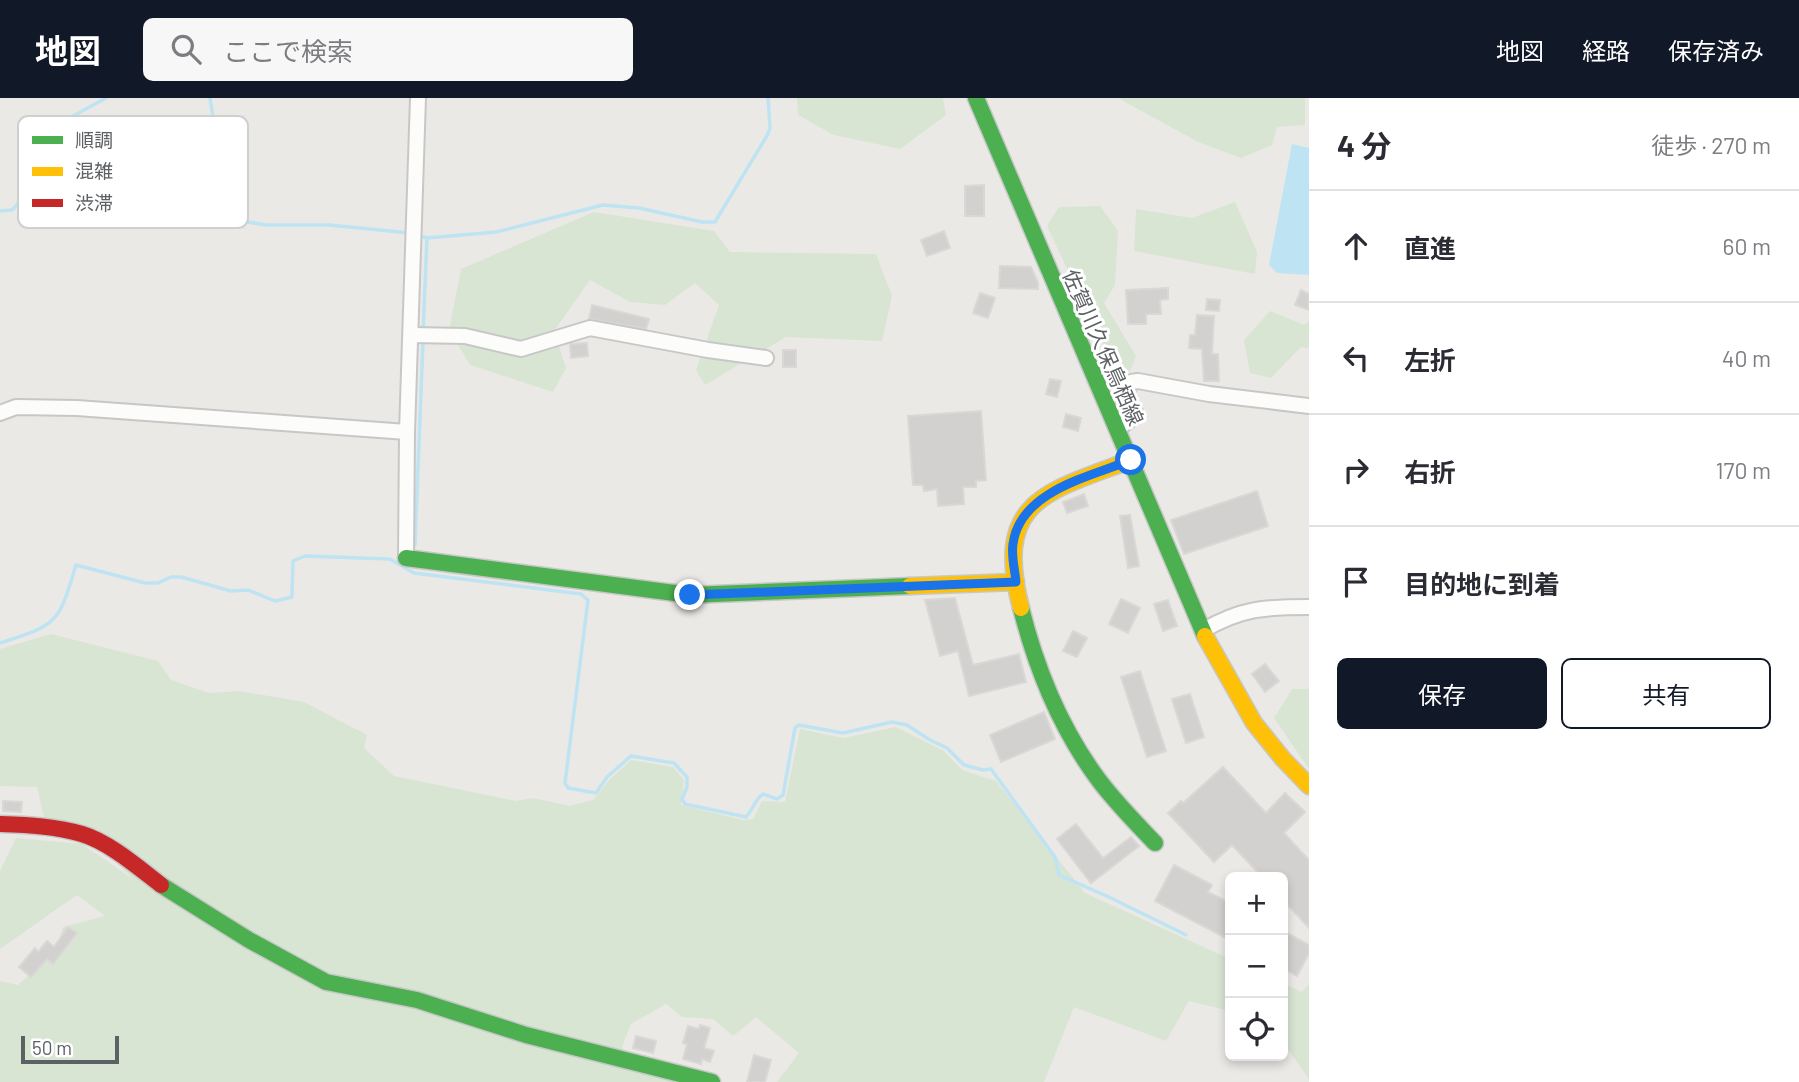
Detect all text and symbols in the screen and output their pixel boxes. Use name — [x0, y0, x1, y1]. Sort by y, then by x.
search box — [143, 18, 633, 81]
text: 地図 — [35, 30, 101, 70]
icon: search — [167, 30, 205, 68]
text: ここで検索 — [223, 35, 353, 66]
text: 地図 — [1496, 36, 1544, 65]
text: 経路 — [1582, 36, 1630, 65]
text: 保存済み — [1668, 36, 1764, 65]
legend — [18, 116, 248, 228]
text: 4 分 — [1337, 127, 1391, 163]
text: 順調 — [75, 128, 113, 151]
text: 徒歩 · 270 m — [1651, 131, 1771, 159]
text: 混雑 — [75, 159, 113, 182]
text: 渋滞 — [75, 191, 113, 214]
icon: ahead — [1337, 227, 1375, 265]
text: 直進 — [1404, 232, 1456, 263]
text: 60 m — [1723, 232, 1771, 260]
street label: 佐賀川久保鳥栖線 — [1058, 265, 1150, 429]
icon: left — [1337, 339, 1375, 377]
text: 左折 — [1404, 344, 1456, 375]
text: 40 m — [1722, 344, 1771, 372]
route start — [1115, 444, 1146, 475]
icon: right — [1337, 451, 1375, 489]
text: 右折 — [1404, 456, 1456, 487]
text: 170 m — [1715, 456, 1771, 484]
icon: arrive — [1337, 563, 1375, 601]
text: 目的地に到着 — [1404, 568, 1560, 599]
route end — [674, 579, 705, 610]
button: 保存 — [1337, 658, 1547, 729]
button: 共有 — [1561, 658, 1771, 729]
map controls — [1225, 872, 1288, 1061]
button: + — [1225, 872, 1288, 935]
button: − — [1225, 935, 1288, 998]
button: locate — [1225, 998, 1288, 1061]
scale bar — [21, 1033, 119, 1065]
text: 50 m — [32, 1036, 72, 1059]

